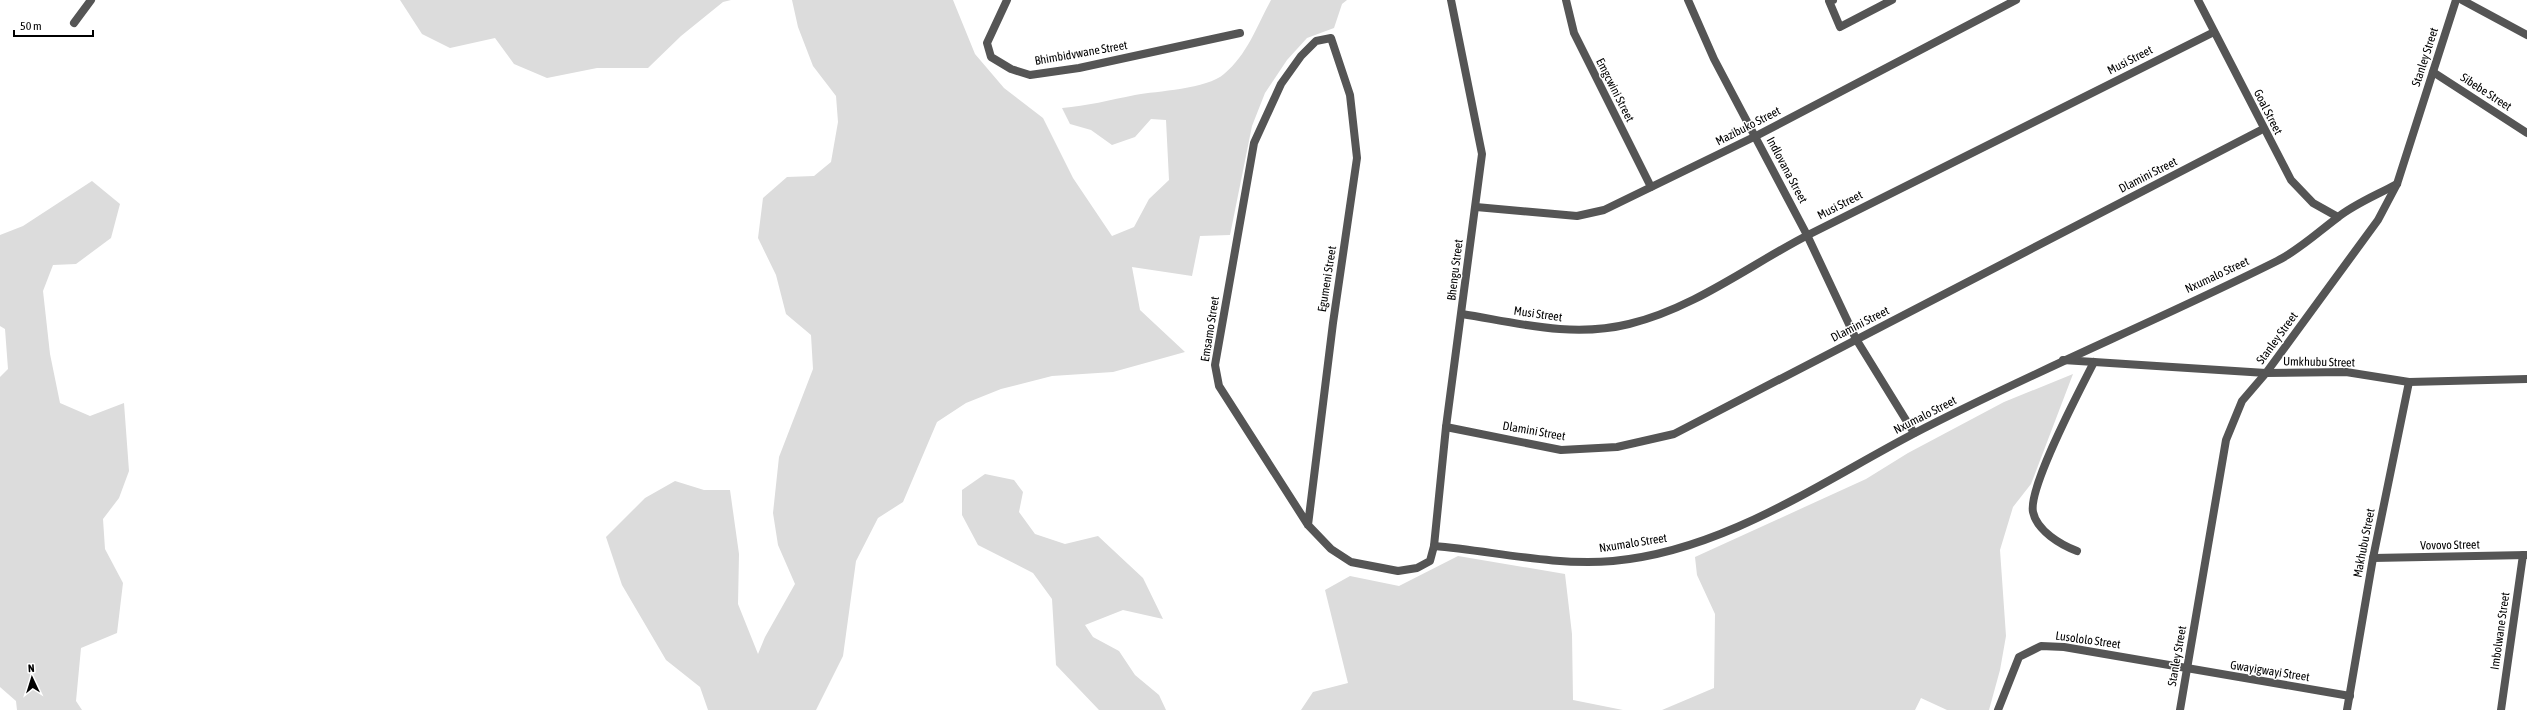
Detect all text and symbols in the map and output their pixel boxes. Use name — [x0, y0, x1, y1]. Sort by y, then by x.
scale bar — [14, 12, 93, 38]
text: 50 m — [20, 19, 42, 33]
street label: Stanley Street — [2409, 25, 2441, 88]
street label: Bhimbidvwane Street — [1034, 38, 1129, 68]
street label: Musi Street — [2105, 42, 2155, 77]
street label: Emgcwini Street — [1593, 56, 1637, 125]
street label: Sibebe Street — [2458, 70, 2515, 114]
street label: Goal Street — [2251, 87, 2286, 137]
street label: Mazibuko Street — [1713, 103, 1783, 148]
street label: Indlovana Street — [1764, 135, 1811, 206]
street label: Dlamini Street — [2117, 154, 2180, 196]
street label: Musi Street — [1815, 187, 1865, 222]
street label: Bhengu Street — [1444, 238, 1466, 301]
street label: Egumeni Street — [1315, 244, 1339, 313]
street label: Nxumalo Street — [2183, 254, 2252, 296]
street label: Emsamo Street — [1198, 295, 1222, 363]
street label: Dlamini Street — [1829, 303, 1892, 345]
street label: Musi Street — [1513, 304, 1564, 324]
street label: Stanley Street — [2253, 309, 2301, 367]
street label: Umkhubu Street — [2283, 354, 2356, 370]
street label: Nxumalo Street — [1891, 393, 1959, 437]
street label: Dlamini Street — [1502, 419, 1567, 443]
street label: Makhubu Street — [2350, 507, 2378, 579]
street label: Nxumalo Street — [1598, 531, 1669, 555]
street label: Vovovo Street — [2420, 537, 2481, 553]
street label: Imbolwane Street — [2488, 591, 2512, 671]
street label: Stanley Street — [2165, 624, 2189, 687]
street label: Lusololo Street — [2054, 628, 2122, 652]
north arrow — [12, 658, 52, 698]
street label: Gwayigwayi Street — [2229, 658, 2311, 684]
text: N — [28, 662, 35, 674]

